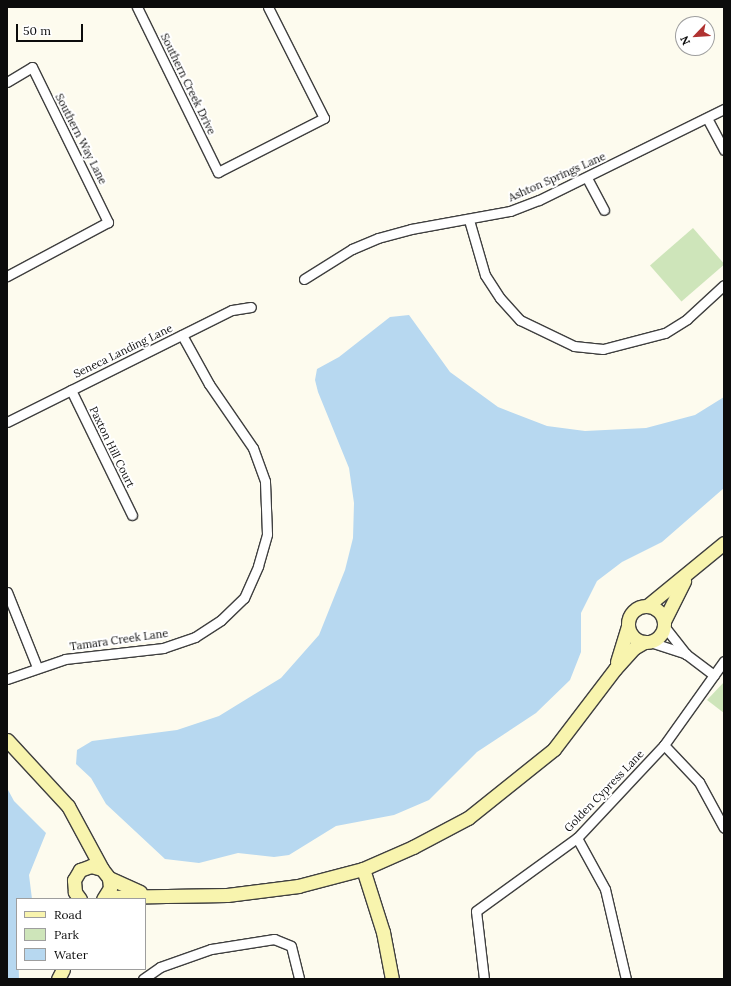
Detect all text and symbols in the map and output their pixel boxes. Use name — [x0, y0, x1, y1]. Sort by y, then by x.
scale bar — [18, 16, 85, 42]
north arrow — [675, 16, 715, 56]
text: 50 m — [23, 23, 51, 38]
street label: Southern Creek Drive — [158, 31, 218, 137]
text: N — [677, 34, 693, 47]
street label: Southern Way Lane — [52, 91, 110, 187]
street label: Ashton Springs Lane — [506, 150, 608, 204]
street label: Seneca Landing Lane — [71, 321, 175, 381]
street label: Paxton Hill Court — [87, 404, 137, 490]
street label: Tamara Creek Lane — [69, 627, 169, 653]
street label: Golden Cypress Lane — [562, 747, 646, 835]
legend — [16, 898, 146, 970]
text: Road — [54, 907, 82, 922]
text: Park — [54, 927, 79, 942]
text: Water — [54, 947, 88, 962]

